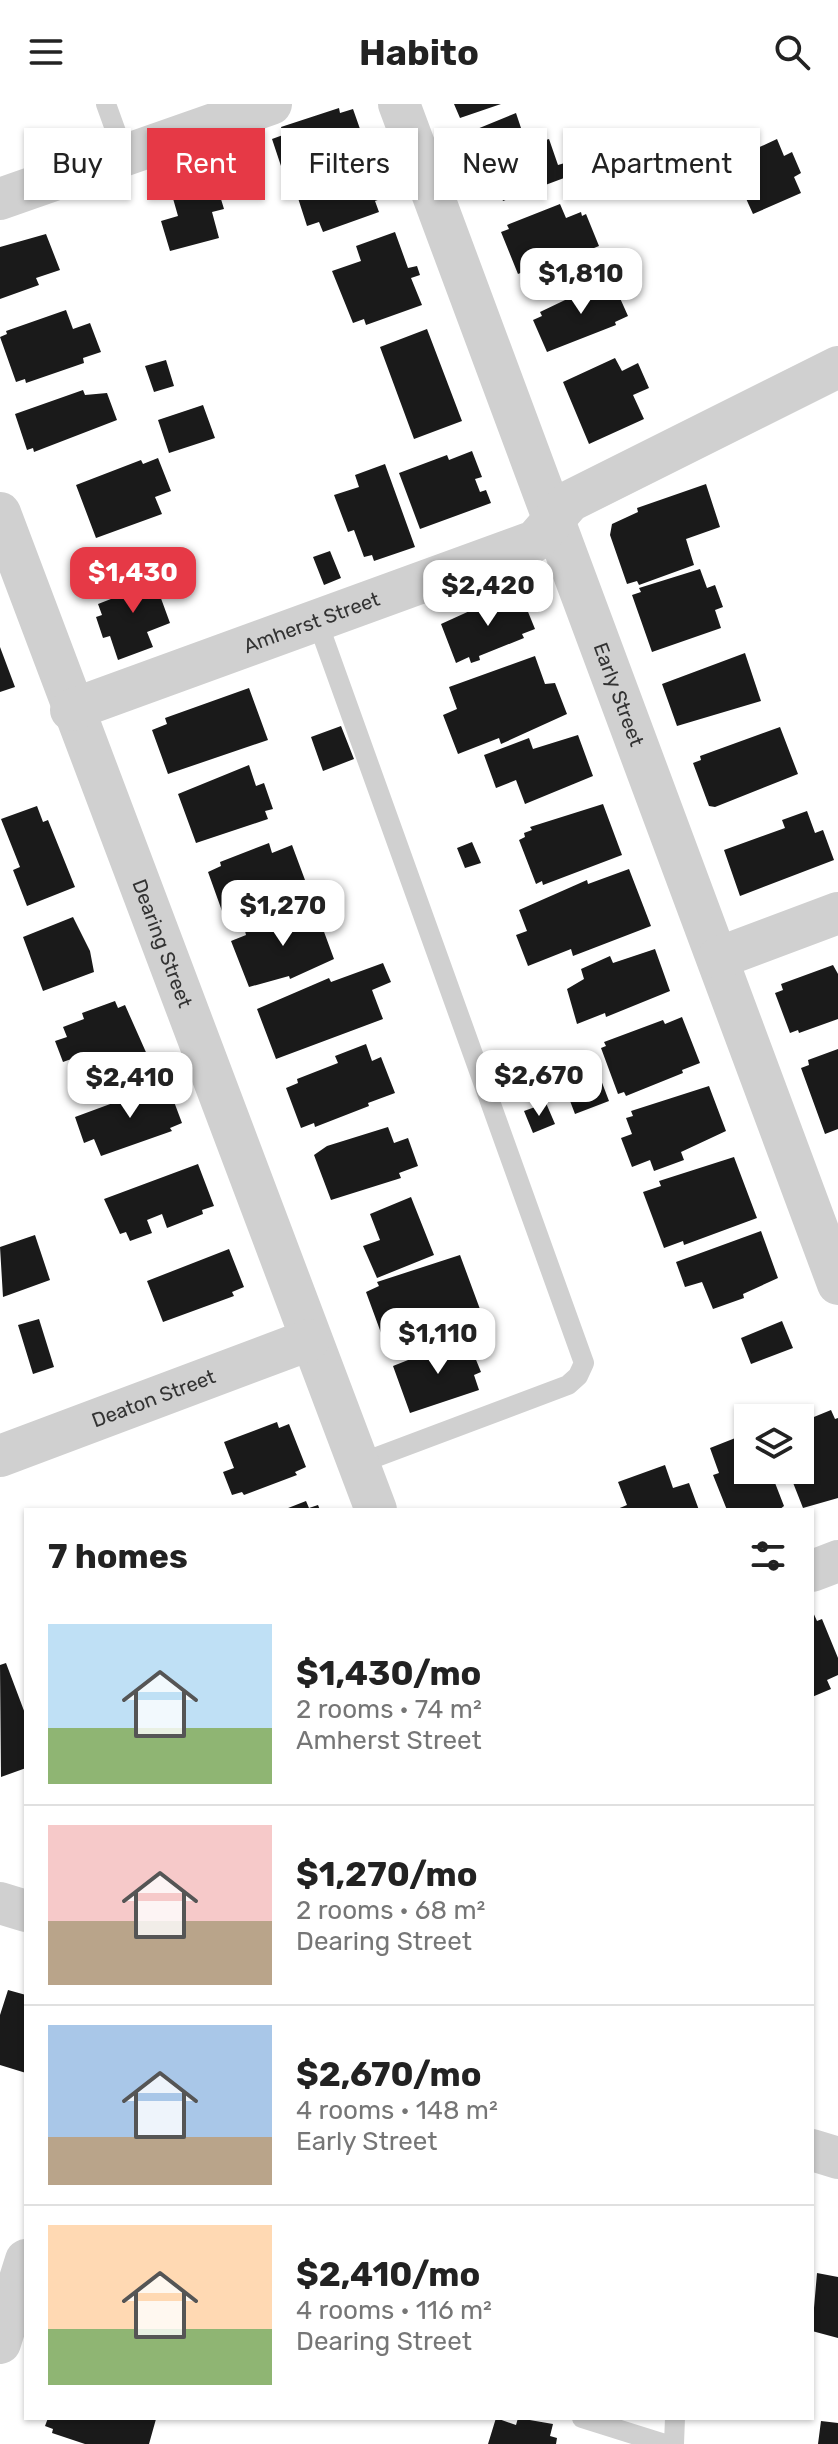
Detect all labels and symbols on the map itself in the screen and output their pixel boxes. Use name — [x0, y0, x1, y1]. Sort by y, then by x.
pin: $1,810 — [516, 248, 646, 316]
pin: $1,430 — [68, 547, 198, 615]
pin: $2,420 — [423, 560, 553, 628]
street label: Amherst Street — [240, 587, 383, 658]
street label: Early Street — [588, 639, 649, 750]
street label: Dearing Street — [127, 876, 197, 1011]
pin: $1,270 — [218, 880, 348, 948]
pin: $2,670 — [474, 1050, 604, 1118]
pin: $2,410 — [65, 1052, 195, 1120]
pin: $1,110 — [373, 1308, 503, 1376]
street label: Deaton Street — [88, 1364, 219, 1432]

